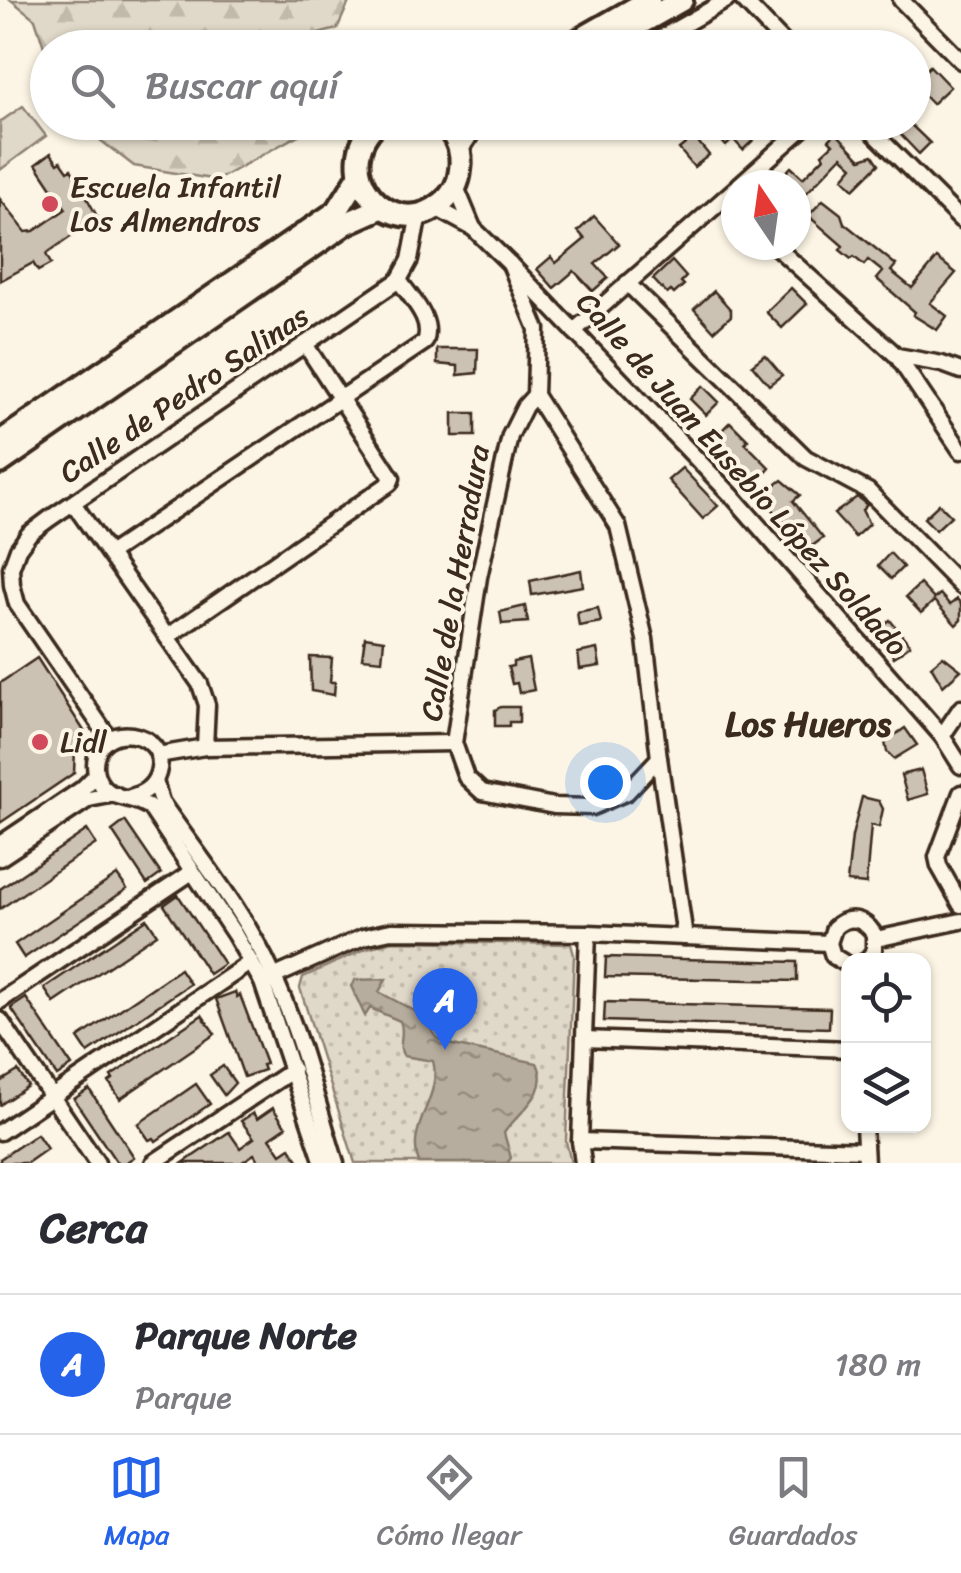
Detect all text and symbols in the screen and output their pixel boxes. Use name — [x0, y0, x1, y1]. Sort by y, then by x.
search box — [30, 30, 931, 140]
text: Buscar aquí — [145, 52, 339, 119]
icon: search — [65, 58, 120, 113]
place label: Escuela Infantil Los Almendros — [70, 160, 282, 248]
north arrow — [721, 170, 811, 260]
marker: Escuela Infantil Los Almendros — [39, 193, 61, 215]
street label: Calle de Juan Eusebio López Soldado — [562, 279, 922, 669]
street label: Calle de Pedro Salinas — [48, 290, 321, 498]
street label: Calle de la Herradura — [404, 440, 506, 725]
district label: Los Hueros — [725, 693, 892, 755]
place label: Lidl — [60, 715, 108, 769]
marker: Lidl — [29, 731, 51, 753]
your location — [580, 757, 631, 808]
map controls — [841, 953, 931, 1133]
button: locate — [841, 953, 931, 1043]
pin: A — [412, 968, 478, 1050]
button: layers — [841, 1043, 931, 1133]
text: Cerca — [40, 1191, 147, 1265]
text: Parque Norte — [135, 1302, 357, 1369]
text: A — [62, 1336, 83, 1393]
text: 180 m — [835, 1336, 921, 1393]
text: Parque — [135, 1369, 232, 1426]
tab: Mapa — [104, 1450, 169, 1559]
tab: Cómo llegar — [377, 1450, 521, 1559]
tab: Guardados — [729, 1450, 857, 1559]

